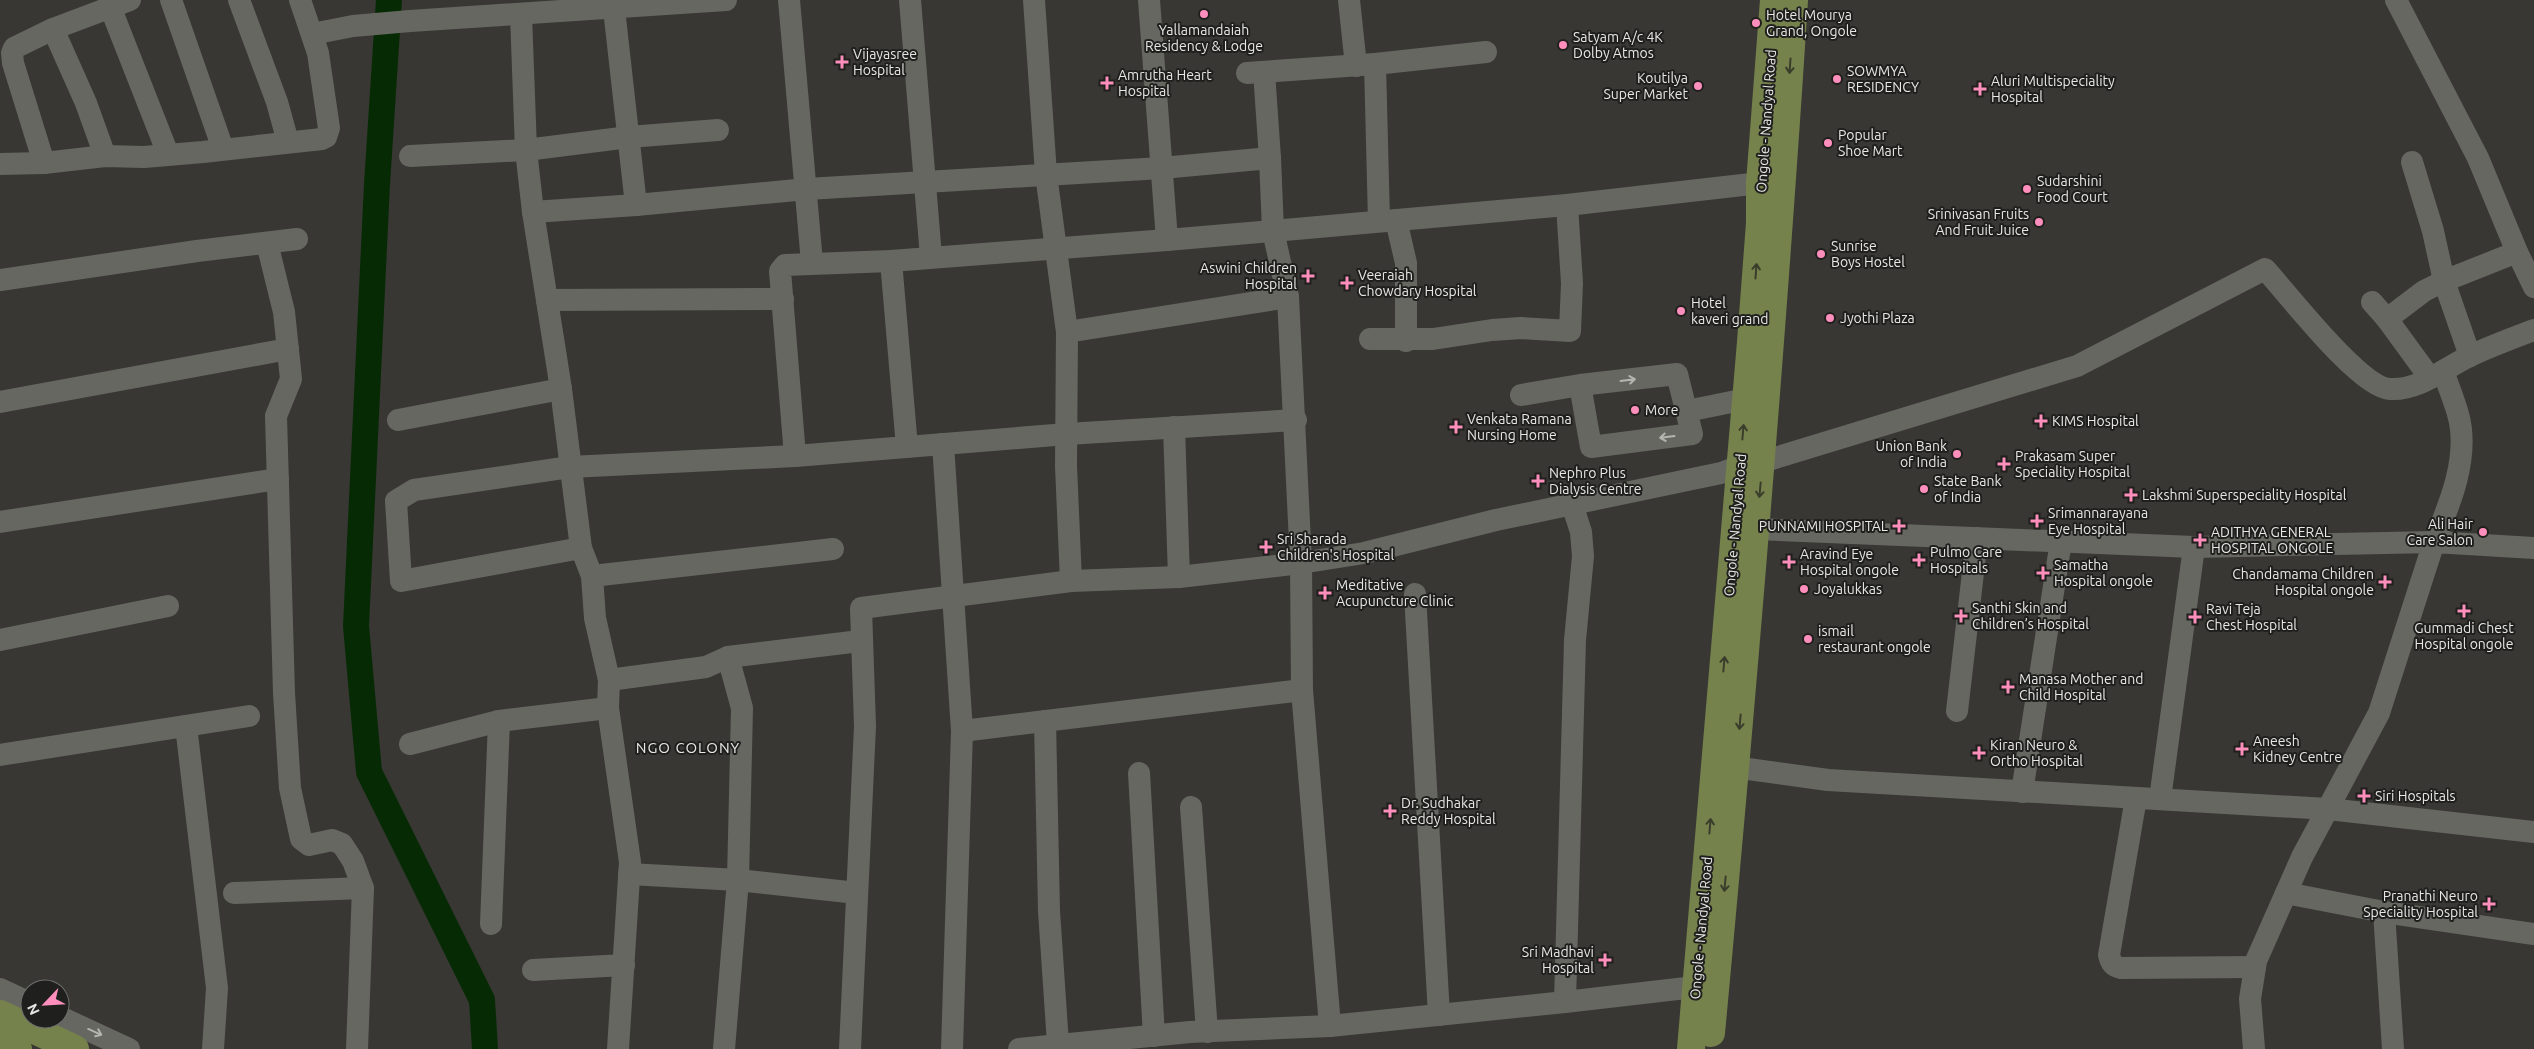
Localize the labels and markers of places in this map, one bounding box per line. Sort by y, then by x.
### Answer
place label: Hotel Mourya Grand, Ongole [1766,7,1857,39]
marker: Yallamandaiah Residency & Lodge [1198,8,1210,20]
marker: Hotel Mourya Grand, Ongole [1750,17,1762,29]
place label: Yallamandaiah Residency & Lodge [1145,22,1263,54]
place label: Satyam A/c 4K Dolby Atmos [1573,29,1663,61]
marker: Satyam A/c 4K Dolby Atmos [1557,39,1569,51]
place label: Vijayasree Hospital [853,46,917,78]
marker: Vijayasree Hospital [835,55,849,69]
place label: SOWMYA RESIDENCY [1847,63,1919,95]
place label: Amrutha Heart Hospital [1118,67,1212,99]
place label: Koutilya Super Market [1604,70,1688,102]
marker: SOWMYA RESIDENCY [1831,73,1843,85]
place label: Aluri Multispeciality Hospital [1991,73,2115,105]
marker: Amrutha Heart Hospital [1100,76,1114,90]
marker: Koutilya Super Market [1692,80,1704,92]
marker: Aluri Multispeciality Hospital [1973,82,1987,96]
place label: Popular Shoe Mart [1838,127,1903,159]
marker: Popular Shoe Mart [1822,137,1834,149]
place label: Sudarshini Food Court [2037,173,2108,205]
marker: Sudarshini Food Court [2021,183,2033,195]
place label: Srinivasan Fruits And Fruit Juice [1928,206,2029,238]
marker: Srinivasan Fruits And Fruit Juice [2033,216,2045,228]
place label: Sunrise Boys Hostel [1831,238,1905,270]
marker: Sunrise Boys Hostel [1815,248,1827,260]
place label: Aswini Children Hospital [1200,260,1297,292]
place label: Veeraiah Chowdary Hospital [1358,267,1477,299]
marker: Aswini Children Hospital [1301,269,1315,283]
marker: Veeraiah Chowdary Hospital [1340,276,1354,290]
place label: Hotel kaveri grand [1691,295,1768,327]
marker: Hotel kaveri grand [1675,305,1687,317]
place label: Jyothi Plaza [1840,310,1915,326]
marker: Jyothi Plaza [1824,312,1836,324]
place label: More [1645,402,1678,418]
marker: More [1629,404,1641,416]
place label: Venkata Ramana Nursing Home [1467,411,1572,443]
place label: KIMS Hospital [2052,413,2139,429]
marker: KIMS Hospital [2034,414,2048,428]
marker: Venkata Ramana Nursing Home [1449,420,1463,434]
place label: Union Bank of India [1876,438,1947,470]
marker: Union Bank of India [1951,448,1963,460]
place label: Prakasam Super Speciality Hospital [2015,448,2130,480]
marker: Prakasam Super Speciality Hospital [1997,457,2011,471]
place label: Nephro Plus Dialysis Centre [1549,465,1641,497]
place label: State Bank of India [1934,473,2002,505]
marker: Nephro Plus Dialysis Centre [1531,474,1545,488]
marker: State Bank of India [1918,483,1930,495]
place label: Lakshmi Superspeciality Hospital [2142,487,2347,503]
marker: Lakshmi Superspeciality Hospital [2124,488,2138,502]
place label: Srimannarayana Eye Hospital [2048,505,2148,537]
marker: Srimannarayana Eye Hospital [2030,514,2044,528]
place label: Ali Hair Care Salon [2407,516,2474,548]
place label: PUNNAMI HOSPITAL [1759,518,1888,534]
marker: PUNNAMI HOSPITAL [1892,519,1906,533]
place label: ADITHYA GENERAL HOSPITAL ONGOLE [2211,524,2333,556]
marker: Ali Hair Care Salon [2477,526,2489,538]
place label: Sri Sharada Children's Hospital [1277,531,1395,563]
marker: ADITHYA GENERAL HOSPITAL ONGOLE [2193,533,2207,547]
marker: Sri Sharada Children's Hospital [1259,540,1273,554]
place label: Pulmo Care Hospitals [1930,544,2002,576]
place label: Aravind Eye Hospital ongole [1800,546,1899,578]
marker: Pulmo Care Hospitals [1912,553,1926,567]
marker: Aravind Eye Hospital ongole [1782,555,1796,569]
place label: Samatha Hospital ongole [2054,557,2153,589]
marker: Samatha Hospital ongole [2036,566,2050,580]
place label: Chandamama Children Hospital ongole [2232,566,2374,598]
marker: Chandamama Children Hospital ongole [2378,575,2392,589]
place label: Meditative Acupuncture Clinic [1336,577,1454,609]
place label: Joyalukkas [1814,581,1882,597]
marker: Joyalukkas [1798,583,1810,595]
marker: Meditative Acupuncture Clinic [1318,586,1332,600]
place label: Santhi Skin and Children’s Hospital [1972,600,2089,632]
place label: Ravi Teja Chest Hospital [2206,601,2297,633]
marker: Gummadi Chest Hospital ongole [2457,604,2471,618]
marker: Santhi Skin and Children’s Hospital [1954,609,1968,623]
marker: Ravi Teja Chest Hospital [2188,610,2202,624]
place label: Gummadi Chest Hospital ongole [2414,620,2514,652]
place label: ismail restaurant ongole [1818,623,1931,655]
marker: ismail restaurant ongole [1802,633,1814,645]
place label: Manasa Mother and Child Hospital [2019,671,2144,703]
marker: Manasa Mother and Child Hospital [2001,680,2015,694]
place label: Aneesh Kidney Centre [2253,733,2342,765]
place label: Kiran Neuro & Ortho Hospital [1990,737,2083,769]
marker: Aneesh Kidney Centre [2235,742,2249,756]
marker: Kiran Neuro & Ortho Hospital [1972,746,1986,760]
place label: Siri Hospitals [2375,788,2456,804]
marker: Siri Hospitals [2357,789,2371,803]
place label: Dr. Sudhakar Reddy Hospital [1401,795,1496,827]
marker: Dr. Sudhakar Reddy Hospital [1383,804,1397,818]
place label: Pranathi Neuro Speciality Hospital [2363,888,2478,920]
marker: Pranathi Neuro Speciality Hospital [2482,897,2496,911]
place label: Sri Madhavi Hospital [1522,944,1594,976]
marker: Sri Madhavi Hospital [1598,953,1612,967]

